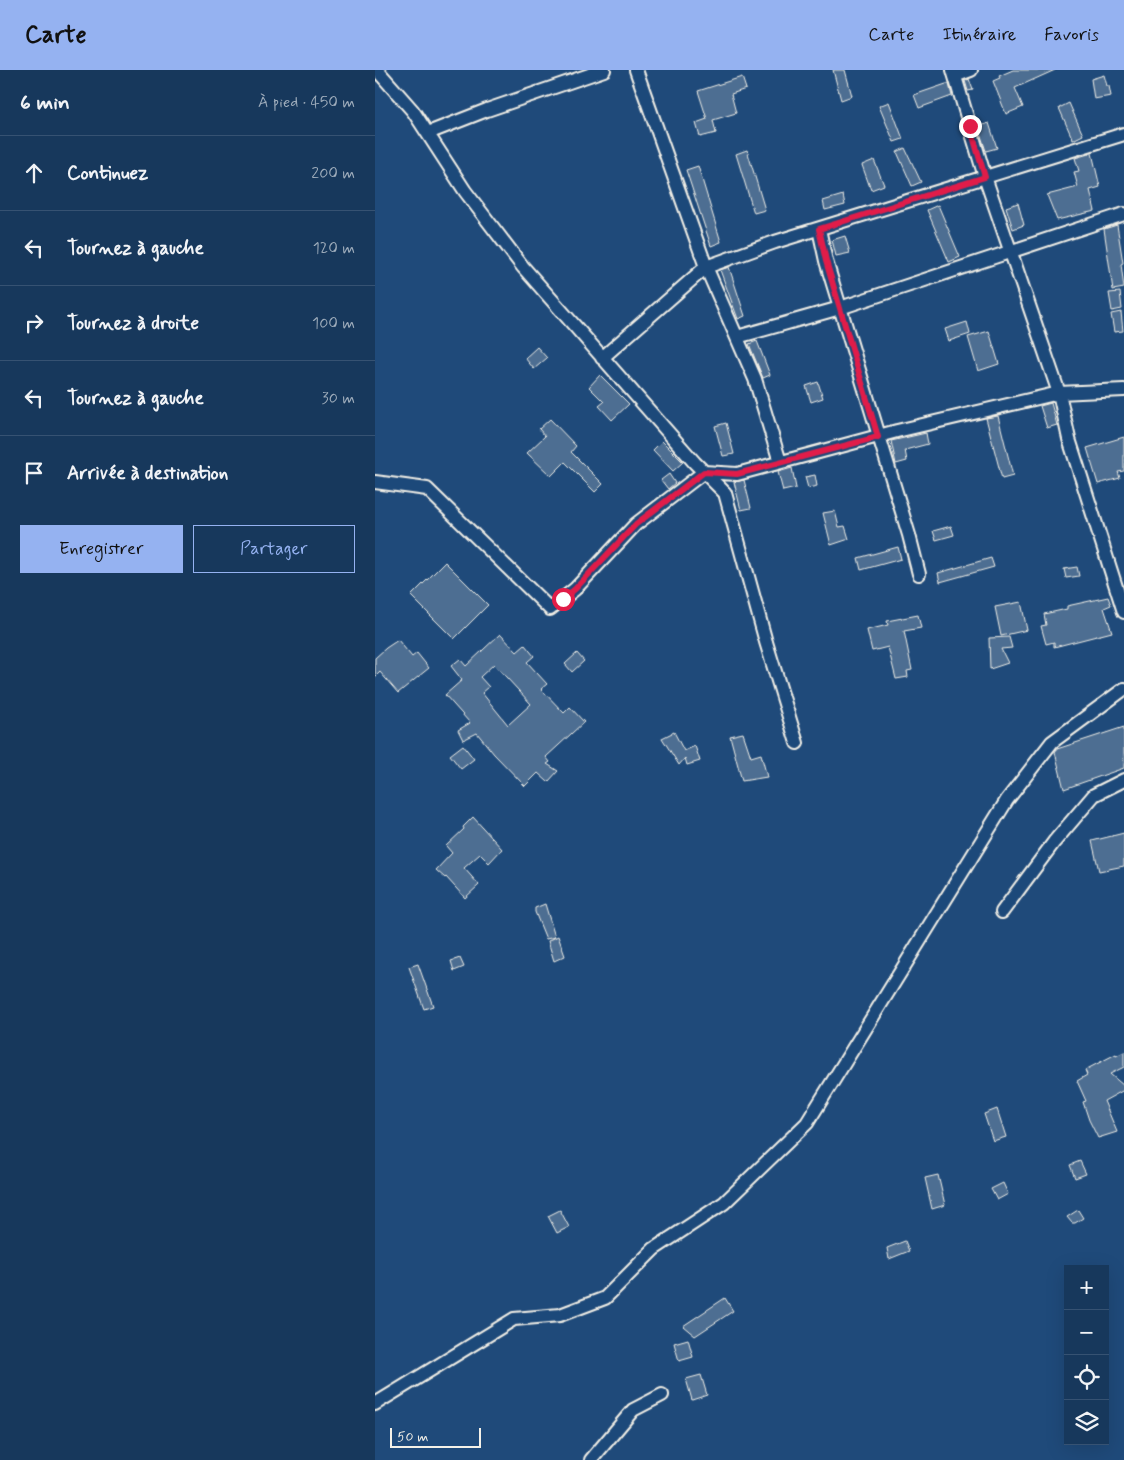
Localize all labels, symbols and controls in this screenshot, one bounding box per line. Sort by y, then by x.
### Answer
text: Carte [25,20,87,51]
text: Carte [868,23,914,47]
text: Itinéraire [942,23,1016,47]
text: Favoris [1044,23,1099,47]
text: 6 min [20,89,70,117]
text: À pied · 450 m [258,92,355,113]
route end [959,115,982,138]
icon: ahead [20,159,48,187]
text: Continuez [67,161,148,186]
text: 200 m [311,163,355,184]
icon: left [20,234,48,262]
text: Tournez à gauche [67,236,204,261]
text: 120 m [313,238,355,259]
icon: right [20,309,48,337]
text: Tournez à droite [67,311,199,336]
text: 100 m [312,313,355,334]
icon: left [20,384,48,412]
text: Tournez à gauche [67,386,204,411]
text: 30 m [322,388,355,409]
icon: arrive [20,459,48,487]
text: Arrivée à destination [67,461,228,486]
button: Enregistrer [20,525,183,573]
button: Partager [193,525,355,573]
route start [552,588,575,611]
map controls [1064,1265,1109,1445]
button: + [1064,1265,1109,1310]
button: − [1064,1310,1109,1355]
button: locate [1064,1355,1109,1400]
button: layers [1064,1400,1109,1445]
scale bar [390,1425,481,1448]
text: 50 m [397,1428,428,1446]

